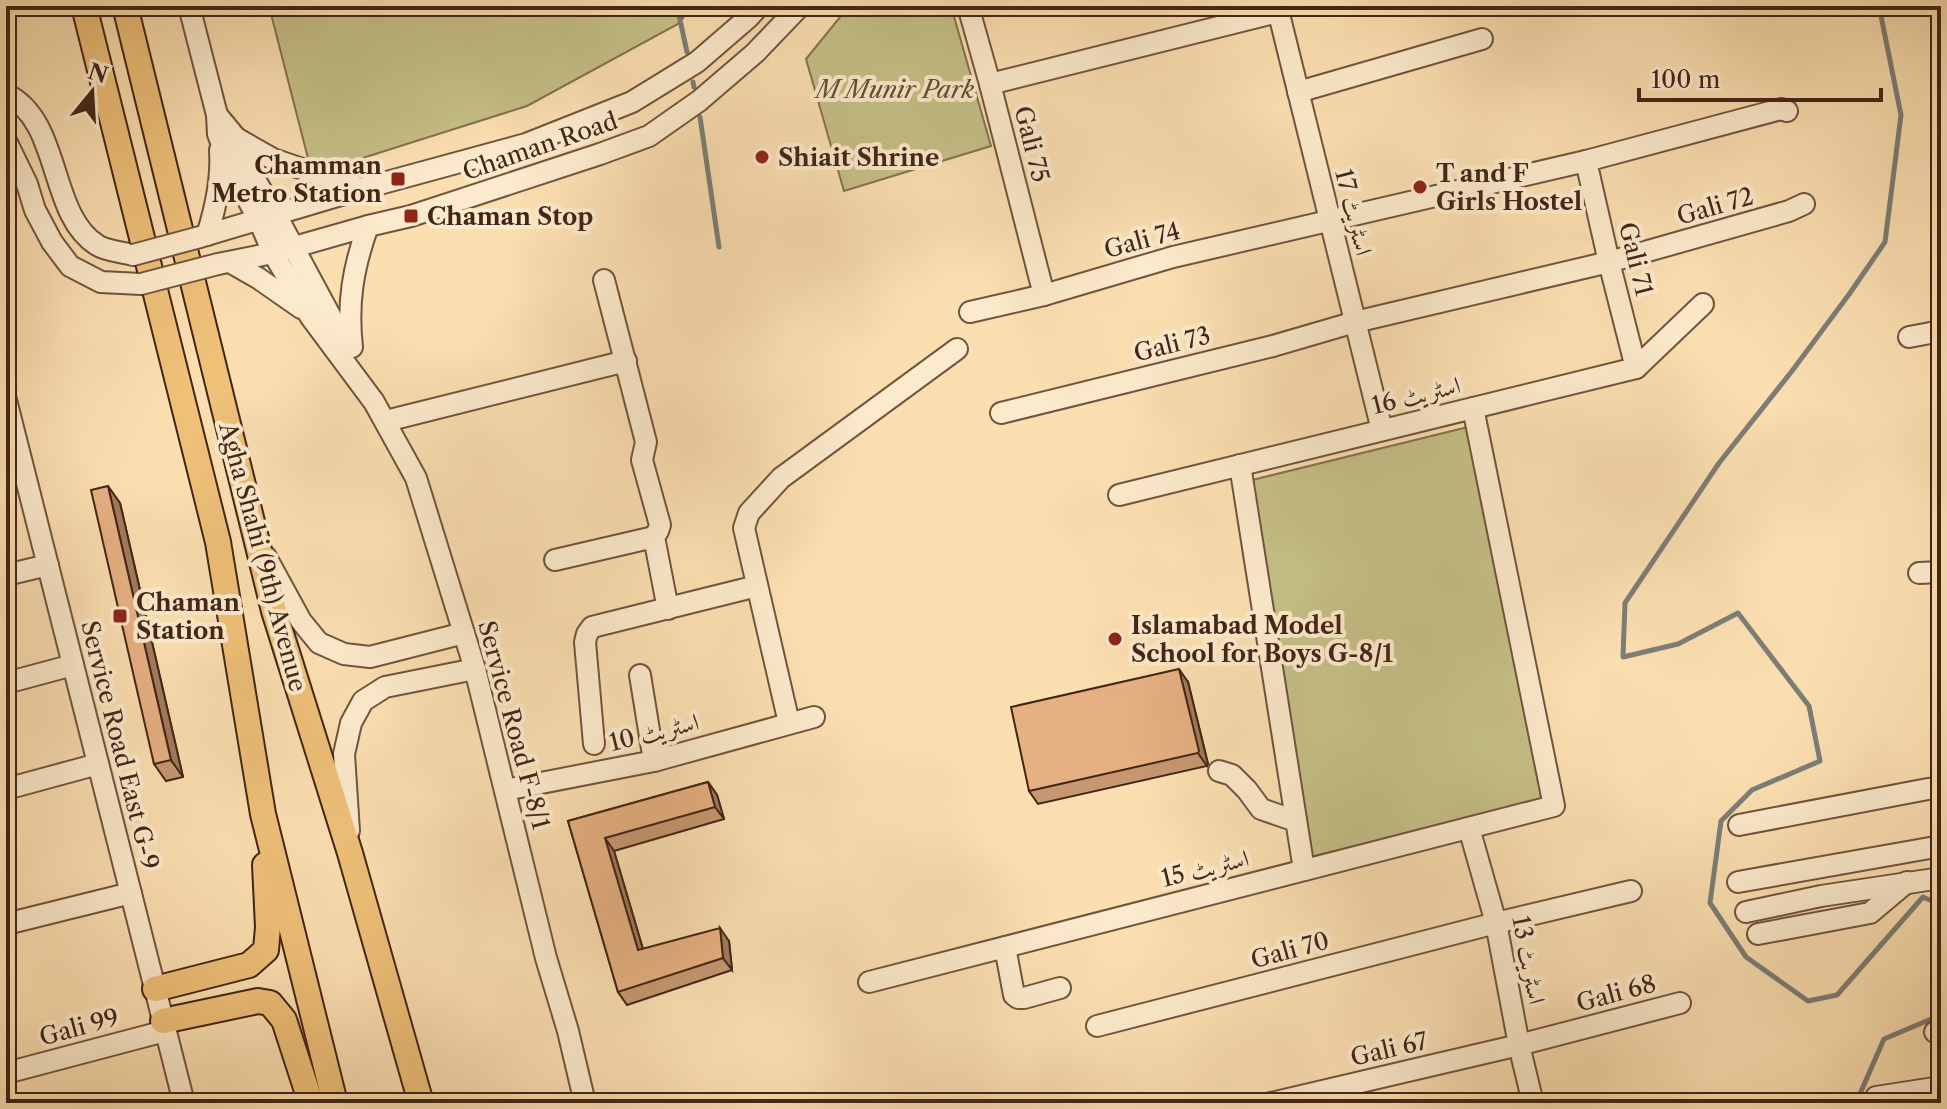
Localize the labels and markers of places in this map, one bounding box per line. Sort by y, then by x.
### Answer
place label: Shiait Shrine [778,143,939,172]
marker: Shiait Shrine [753,148,771,166]
place label: Chamman Metro Station [212,151,383,208]
place label: T and F Girls Hostel [1436,159,1582,216]
marker: Chamman Metro Station [389,170,407,188]
marker: T and F Girls Hostel [1411,178,1429,196]
place label: Chaman Stop [427,202,593,231]
marker: Chaman Stop [402,207,420,225]
place label: Chaman Station [136,588,240,645]
marker: Chaman Station [111,607,129,625]
place label: Islamabad Model School for Boys G-8/1 [1131,611,1393,668]
marker: Islamabad Model School for Boys G-8/1 [1106,630,1124,648]

